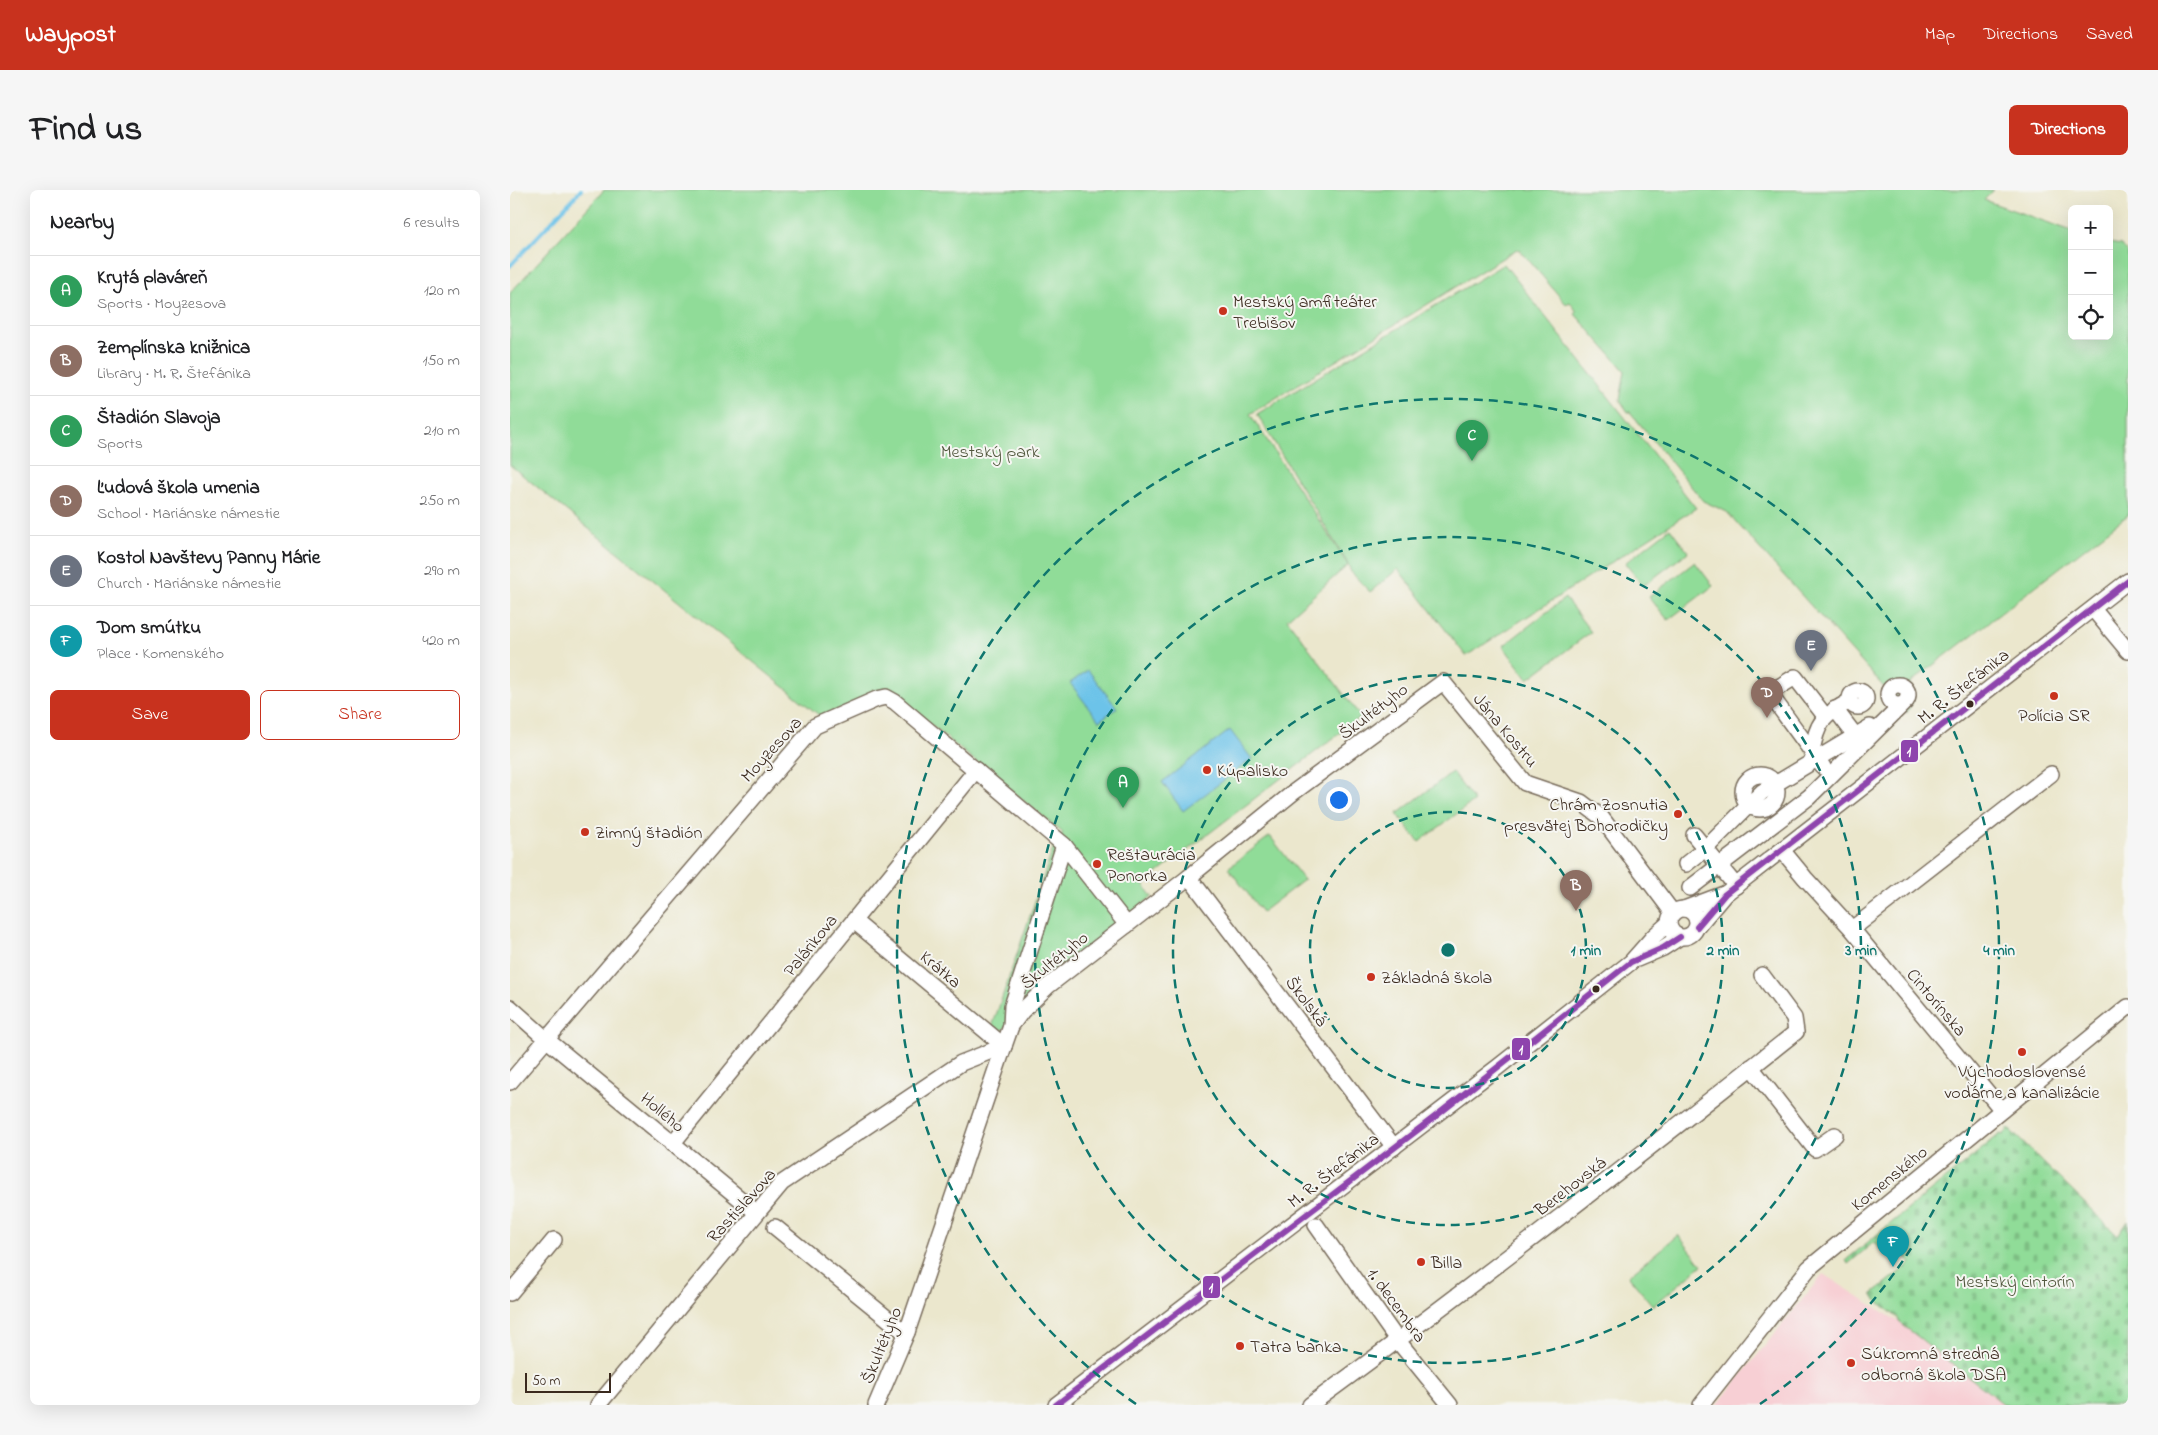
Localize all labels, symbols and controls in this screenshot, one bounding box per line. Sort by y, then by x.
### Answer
text: Waypost [25,18,116,53]
text: Map [1925,22,1955,48]
text: Directions [1983,22,2058,48]
text: Saved [2086,22,2133,48]
text: Find us [30,105,142,156]
button: Directions [2009,105,2128,155]
map controls [2068,205,2113,340]
button: + [2068,205,2113,250]
text: Nearby [50,208,114,238]
text: 6 results [403,211,460,235]
button: − [2068,250,2113,295]
text: Krytá plaváreň [97,265,207,292]
text: A [61,279,71,303]
text: 120 m [424,279,460,303]
place label: Mestský amfiteáter Trebišov [1233,290,1377,337]
text: Sports · Moyzesova [97,292,226,316]
button: locate [2068,295,2113,340]
marker: Mestský amfiteáter Trebišov [1217,305,1229,317]
text: Zemplínska knižnica [97,335,250,362]
text: B [61,349,71,373]
text: 150 m [422,349,460,373]
text: Library · M. R. Štefánika [97,362,251,386]
text: Štadión Slavoja [97,405,220,432]
text: C [62,419,70,443]
text: 210 m [424,419,460,443]
pin: C [1456,420,1488,461]
text: Sports [97,432,143,456]
park label: Mestský park [941,440,1039,466]
text: Ľudová škola umenia [97,475,260,502]
text: D [60,489,72,513]
text: 250 m [420,489,460,513]
text: School · Mariánske námestie [97,502,280,526]
text: Kostol Navštevy Panny Márie [97,545,320,572]
text: E [61,559,71,583]
text: 290 m [424,559,460,583]
text: Church · Mariánske námestie [97,572,281,596]
text: Dom smútku [97,615,201,642]
text: F [61,629,71,653]
text: 420 m [422,629,460,653]
pin: E [1795,630,1827,671]
text: Place · Komenského [97,642,224,666]
street label: M. R. Štefánika [1913,643,2016,732]
pin: D [1751,677,1783,718]
street label: Škultétyho [1334,678,1414,747]
street label: Jána Kostru [1466,688,1543,774]
button: Save [50,690,250,740]
button: Share [260,690,460,740]
marker: Polícia SR [2048,690,2060,702]
unlabelled marker [1965,699,1975,709]
place label: Polícia SR [2018,704,2090,730]
street label: Moyzesova [736,712,809,789]
line badge: 1 [1900,739,1919,763]
text: 1 [1907,742,1912,763]
place label: Kúpalisko [1217,759,1288,785]
marker: Kúpalisko [1201,764,1213,776]
pin: A [1107,767,1139,808]
your location [1326,787,1352,813]
place label: Chrám Zosnutia presvätej Bohorodičky [1504,793,1668,840]
marker: Chrám Zosnutia presvätej Bohorodičky [1672,808,1684,820]
place label: Zimný štadión [595,821,702,847]
marker: Zimný štadión [579,826,591,838]
place label: Reštaurácia Ponorka [1107,843,1196,890]
marker: Reštaurácia Ponorka [1091,858,1103,870]
pin: B [1560,870,1592,911]
street label: Palárikova [778,909,845,983]
street label: Škultétyho [1016,926,1095,997]
text: 1 min [1571,940,1602,962]
text: 2 min [1706,940,1740,962]
text: 3 min [1844,940,1877,962]
text: 4 min [1982,940,2015,962]
centre of rings [1439,941,1457,959]
street label: Krátka [913,945,966,996]
street label: Cintorínska [1899,964,1972,1043]
place label: Základná škola [1381,966,1492,992]
street label: Školská [1278,971,1333,1033]
marker: Základná škola [1365,971,1377,983]
unlabelled marker [1591,984,1601,994]
line badge: 1 [1511,1037,1531,1061]
text: 1 [1519,1040,1524,1061]
marker: Východoslovensé vodárne a kanalizácie [2016,1046,2028,1058]
place label: Východoslovensé vodárne a kanalizácie [1944,1060,2101,1107]
street label: Hollého [634,1087,690,1140]
street label: M. R. Štefánika [1283,1127,1386,1216]
street label: Komenského [1846,1140,1934,1219]
street label: Berehovská [1529,1151,1613,1225]
street label: Rastislavova [702,1163,783,1250]
pin: F [1877,1226,1909,1267]
place label: Billa [1430,1251,1462,1277]
marker: Billa [1415,1256,1427,1268]
street label: 1. decembra [1359,1263,1431,1349]
park label: Mestský cintorín [1956,1270,2075,1296]
line badge: 1 [1202,1275,1221,1299]
text: 1 [1209,1278,1214,1299]
street label: Škultétyho [856,1303,910,1388]
place label: Tatra banka [1250,1335,1342,1361]
marker: Tatra banka [1234,1340,1246,1352]
place label: Súkromná stredná odborná škola DSA [1861,1342,2006,1389]
marker: Súkromná stredná odborná škola DSA [1845,1357,1857,1369]
scale bar [525,1370,611,1393]
text: 50 m [532,1371,560,1392]

